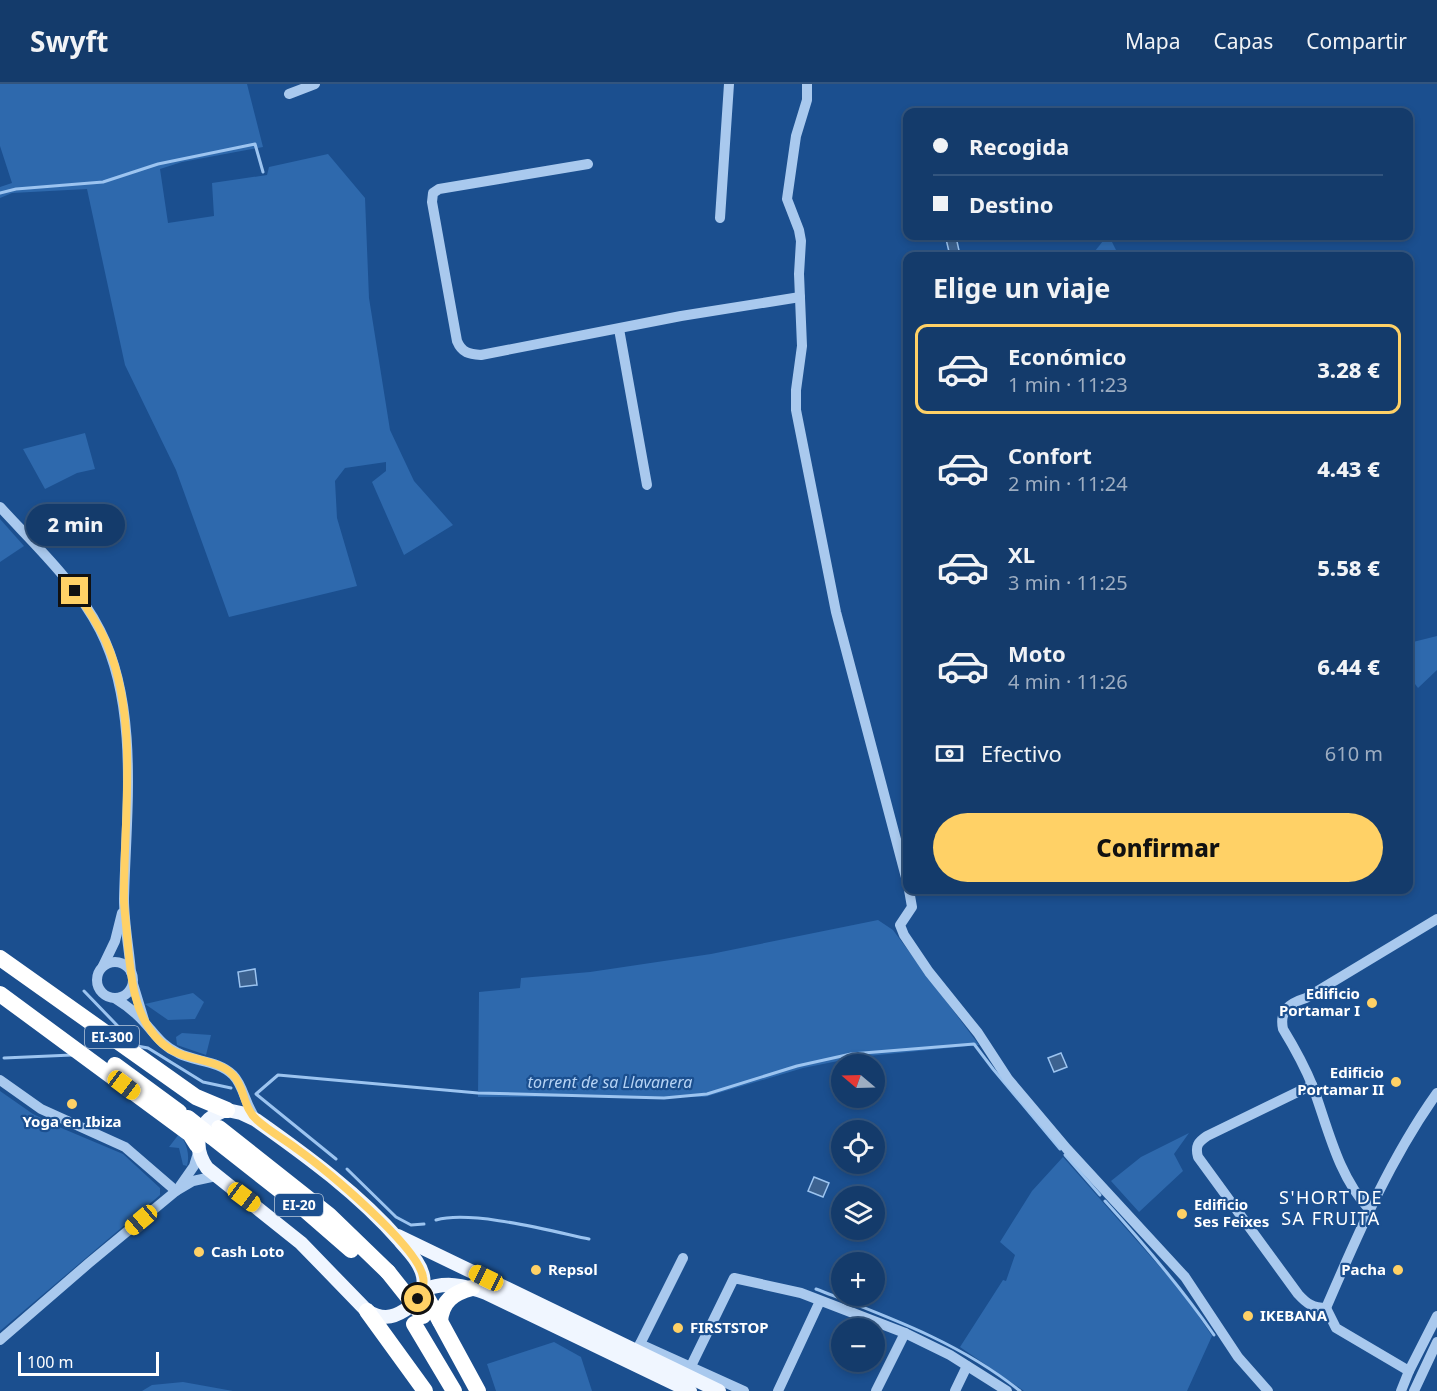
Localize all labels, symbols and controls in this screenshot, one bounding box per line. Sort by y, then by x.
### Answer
text: Swyft [30,22,108,60]
text: Mapa [1125,27,1181,55]
text: Capas [1214,27,1273,55]
text: Compartir [1306,27,1407,55]
text: Recogida [969,131,1069,161]
text: Destino [969,189,1053,219]
text: Elige un viaje [933,269,1110,306]
text: Económico [1008,341,1127,371]
icon: car [936,342,990,396]
text: 3.28 € [1317,354,1380,384]
text: 1 min · 11:23 [1008,371,1128,398]
text: Confort [1008,440,1092,470]
icon: car [936,441,990,495]
text: 4.43 € [1317,453,1380,483]
text: 2 min · 11:24 [1008,470,1128,497]
callout: 2 min [26,504,124,546]
text: 2 min [48,511,103,538]
text: XL [1008,539,1035,569]
icon: car [936,540,990,594]
text: 5.58 € [1317,552,1380,582]
text: 3 min · 11:25 [1008,569,1128,596]
route end [61,577,88,604]
text: Moto [1008,638,1066,668]
icon: car [936,639,990,693]
text: 6.44 € [1317,651,1380,681]
text: 4 min · 11:26 [1008,668,1128,695]
icon: cash [933,737,966,770]
text: Efectivo [981,738,1062,768]
text: 610 m [1325,740,1383,767]
button: Confirmar [933,813,1383,882]
place label: Edificio Portamar I [1279,983,1360,1020]
marker: Edificio Portamar I [1365,996,1379,1010]
road number: EI-300 [85,1026,139,1048]
north arrow [831,1054,885,1108]
map controls [831,1054,885,1372]
place label: Edificio Portamar II [1297,1062,1384,1099]
car [104,1067,144,1103]
water label: torrent de sa Llavanera [528,1071,692,1093]
marker: Edificio Portamar II [1389,1075,1403,1089]
marker: Yoga en Ibiza [65,1097,79,1111]
place label: Yoga en Ibiza [22,1111,122,1131]
button: locate [831,1120,885,1174]
car [224,1179,264,1215]
district label: S'HORT DE SA FRUITA [1279,1185,1383,1230]
button: layers [831,1186,885,1240]
road number: EI-20 [275,1194,323,1216]
place label: Edificio Ses Feixes [1194,1194,1269,1231]
car [121,1202,161,1238]
marker: Edificio Ses Feixes [1175,1207,1189,1221]
place label: Cash Loto [211,1241,284,1261]
marker: Cash Loto [192,1245,206,1259]
button: + [831,1252,885,1306]
place label: Repsol [548,1259,598,1279]
place label: Pacha [1341,1259,1386,1279]
car [466,1262,506,1294]
marker: Repsol [529,1263,543,1277]
marker: Pacha [1391,1263,1405,1277]
route start [404,1285,431,1312]
place label: IKEBANA [1260,1305,1328,1325]
marker: IKEBANA [1241,1309,1255,1323]
place label: FIRSTSTOP [690,1317,769,1337]
button: − [831,1318,885,1372]
marker: FIRSTSTOP [671,1321,685,1335]
scale bar [18,1349,159,1376]
text: 100 m [27,1351,74,1373]

